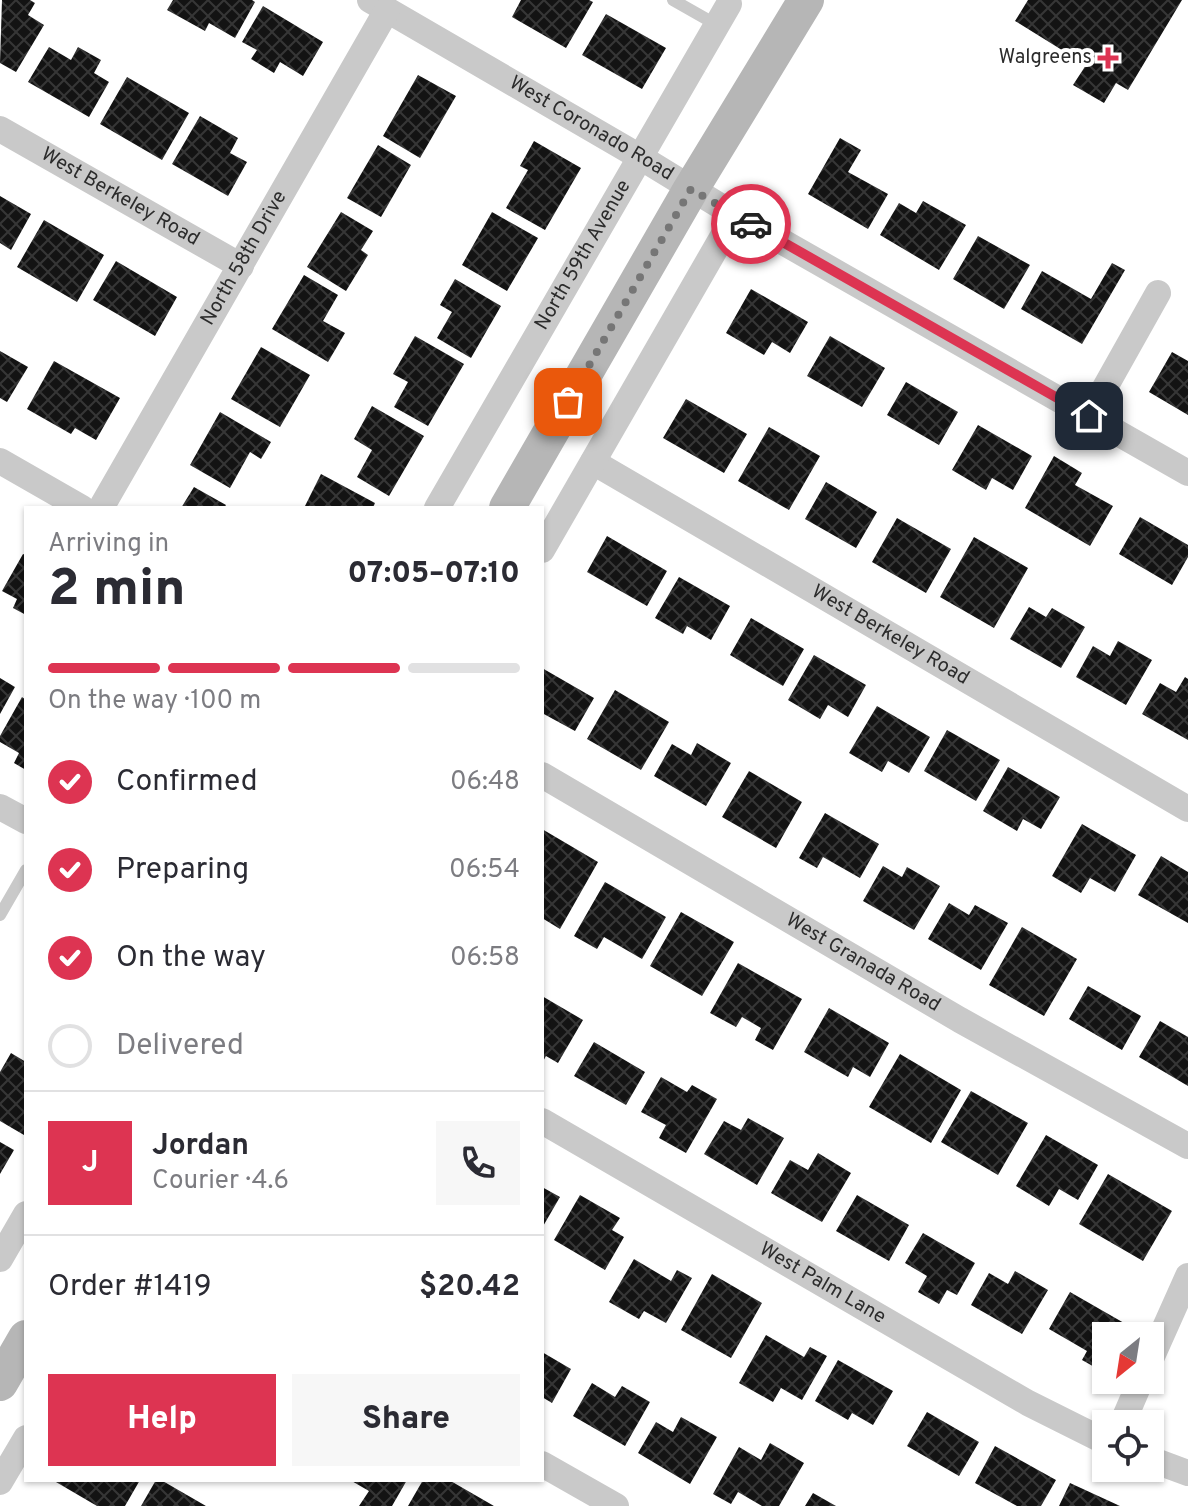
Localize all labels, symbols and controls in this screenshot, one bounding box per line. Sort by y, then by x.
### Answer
place label: Walgreens [999,45,1092,71]
marker: Walgreens [1099,49,1117,67]
street label: West Coronado Road [504,71,678,187]
street label: West Berkeley Road [36,142,204,253]
street label: North 59th Avenue [530,175,637,335]
courier [711,184,791,264]
street label: North 58th Drive [195,186,293,330]
icon: car [729,202,773,246]
pin [534,368,602,436]
icon: bag [546,380,590,424]
pin [1055,382,1123,450]
icon: home [1067,394,1111,438]
text: Arriving in [48,528,169,561]
text: 07:05–07:10 [348,556,520,593]
text: 2 min [48,558,186,624]
street label: West Berkeley Road [807,579,974,691]
text: On the way · 100 m [48,685,261,718]
icon: check [48,760,92,804]
text: Confirmed [116,764,258,801]
text: 06:48 [450,766,520,799]
icon: check [48,848,92,892]
text: Preparing [116,852,249,889]
text: 06:54 [449,854,520,887]
street label: West Granada Road [781,908,945,1019]
icon: check [48,936,92,980]
text: On the way [116,940,266,977]
text: 06:58 [450,942,520,975]
text: Delivered [116,1028,244,1065]
button: phone [436,1121,520,1205]
text: Jordan [152,1128,249,1165]
text: J [82,1145,98,1182]
text: Courier · 4.6 [152,1165,289,1198]
street label: West Palm Lane [754,1237,890,1331]
text: Order #1419 [48,1269,212,1306]
text: $20.42 [419,1269,520,1306]
north arrow [1092,1322,1164,1394]
map controls [1092,1322,1164,1482]
button: Help [48,1374,276,1466]
button: Share [292,1374,520,1466]
button: locate [1092,1410,1164,1482]

